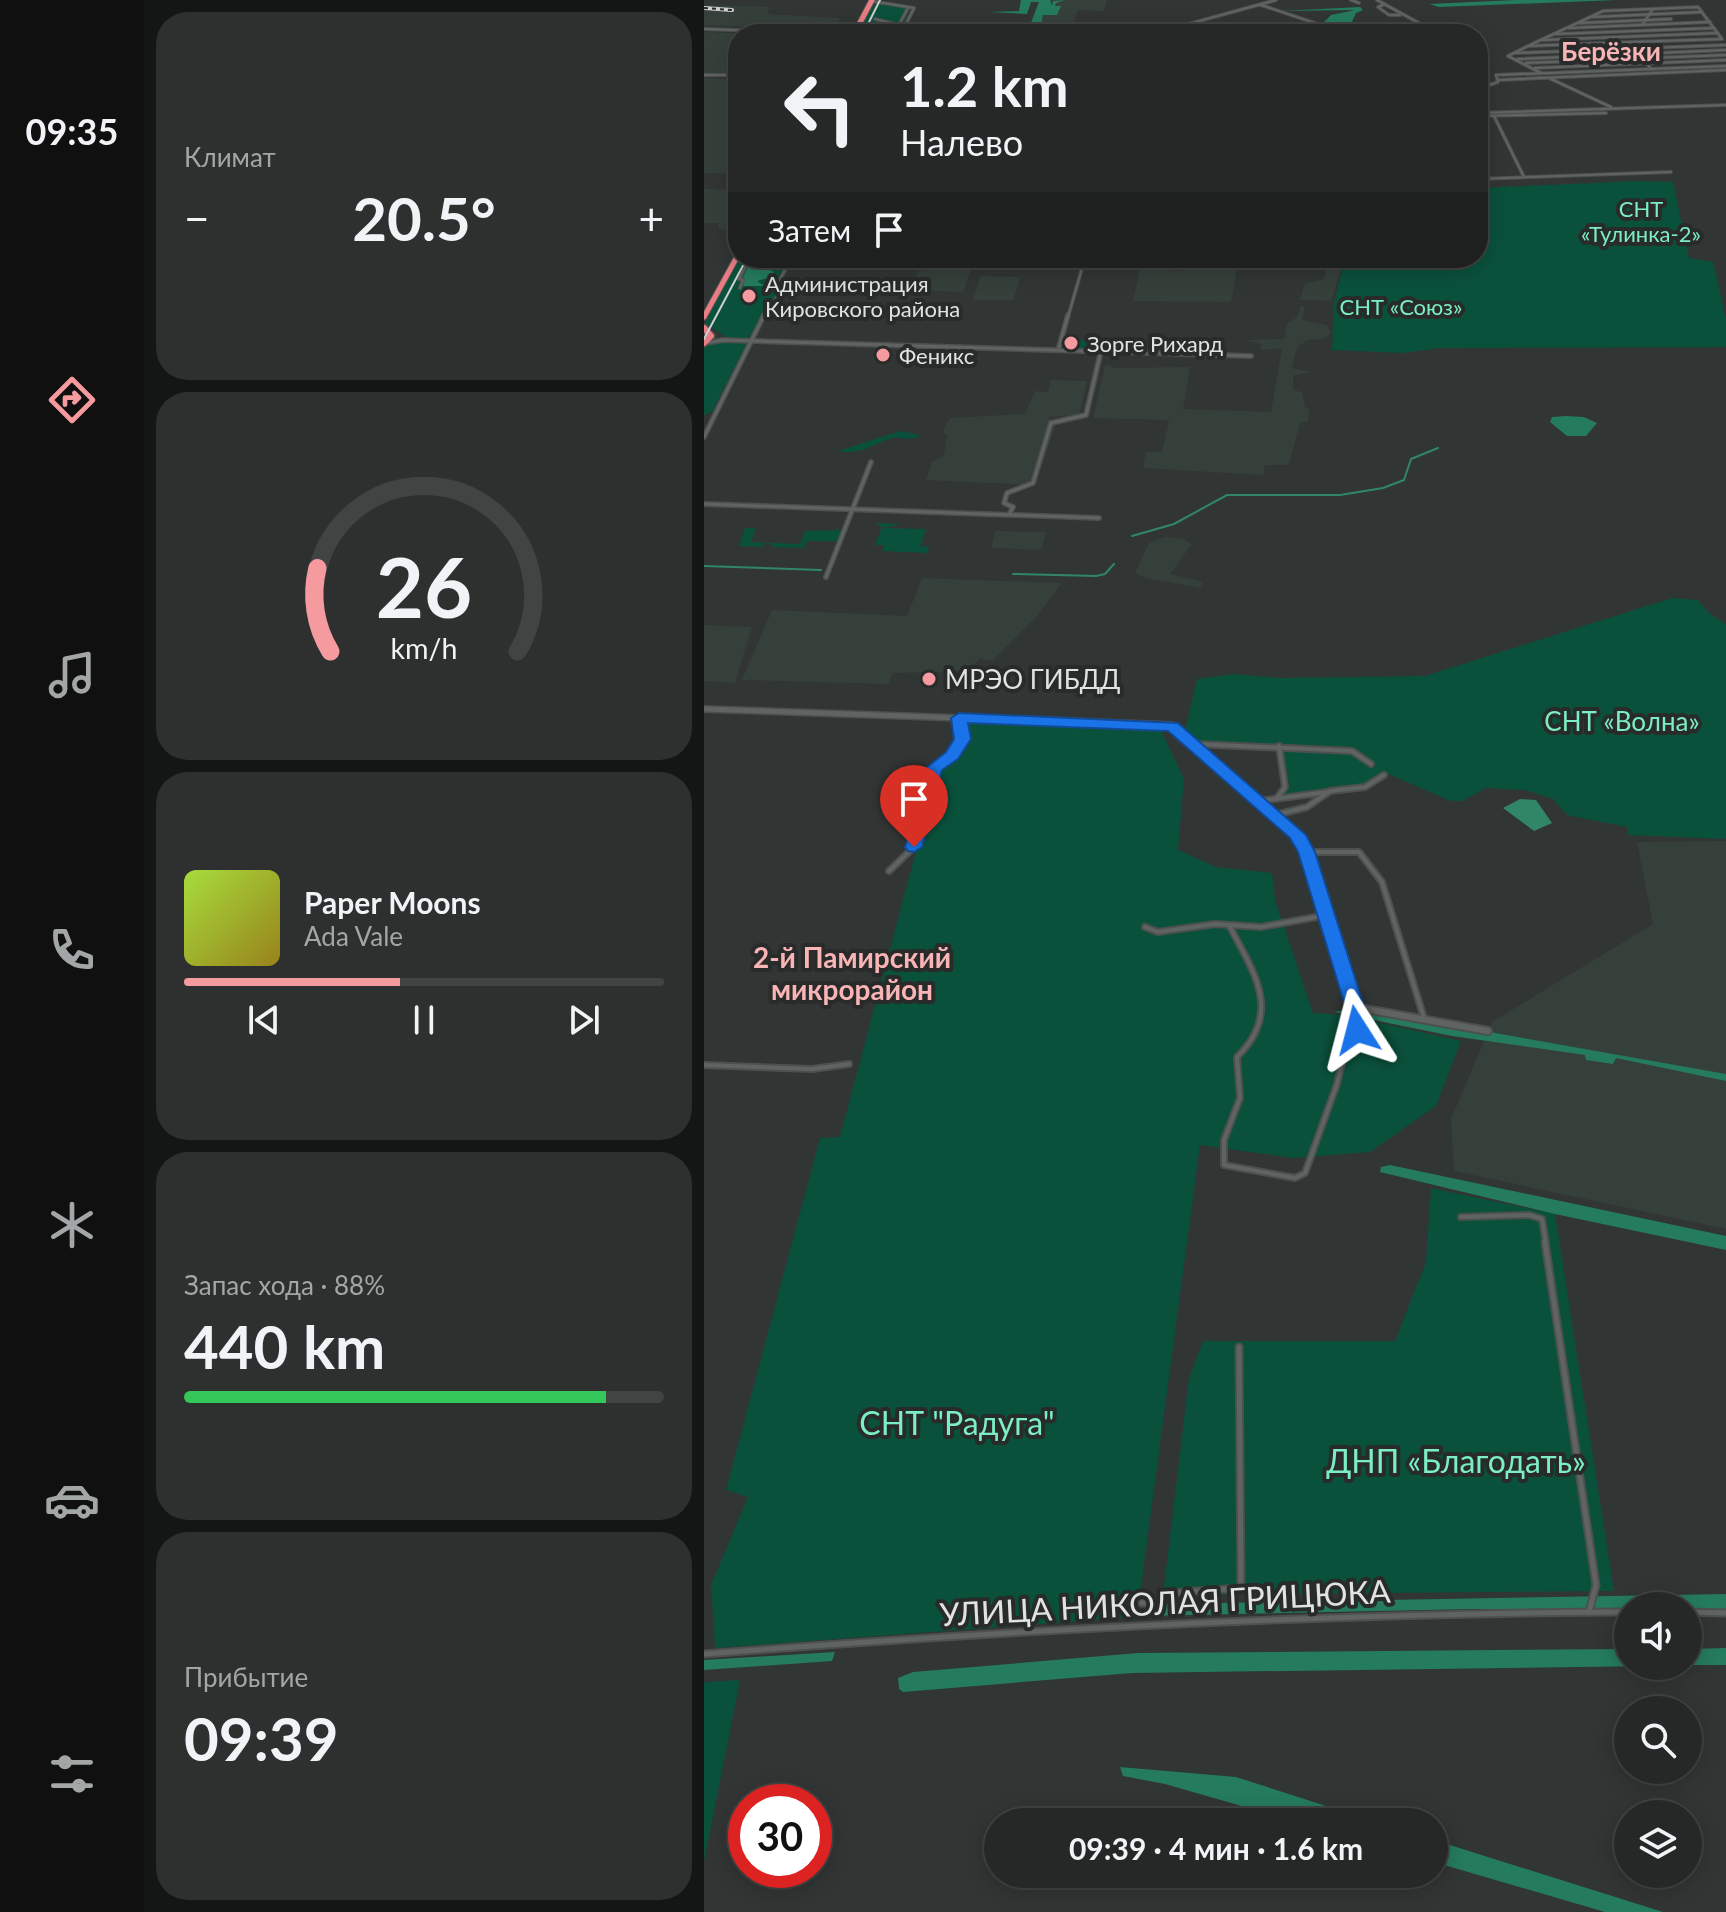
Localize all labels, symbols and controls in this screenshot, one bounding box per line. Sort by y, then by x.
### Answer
district label: Берёзки [1561,35,1661,67]
text: 1.2 km [900,52,1069,119]
icon: left [768,56,872,160]
text: 09:35 [26,109,118,153]
text: Налево [900,120,1023,164]
text: Климат [184,141,276,173]
text: 20.5° [352,182,496,254]
text: − [184,192,210,244]
text: + [638,192,664,244]
park label: СНТ «Тулинка-2» [1581,195,1701,247]
icon: arrive [867,208,911,252]
text: Затем [768,212,851,248]
place label: Администрация Кировского района [765,270,960,322]
marker: Администрация Кировского района [740,287,758,305]
park label: СНТ «Союз» [1340,293,1462,320]
place label: Зорге Рихард [1087,330,1224,357]
marker: Зорге Рихард [1062,334,1080,352]
place label: Феникс [899,342,974,369]
marker: Феникс [874,346,892,364]
icon: directions [44,372,100,428]
text: 26 [376,536,472,636]
text: km/h [391,631,457,665]
icon: music [44,647,100,703]
place label: МРЭО ГИБДД [945,663,1121,695]
marker: МРЭО ГИБДД [920,670,938,688]
park label: СНТ «Волна» [1544,705,1700,737]
pin [880,765,948,847]
icon: arrive [892,777,936,821]
text: Paper Moons [304,884,481,920]
text: Ada Vale [304,920,403,952]
icon: phone [44,922,100,978]
district label: 2-й Памирский микрорайон [753,940,951,1006]
position arrow [1315,988,1399,1072]
icon: previous [242,998,286,1042]
icon: pause [402,998,446,1042]
icon: next [562,998,606,1042]
icon: climate [44,1197,100,1253]
text: Запас хода · 88% [184,1269,385,1301]
text: 440 km [184,1310,385,1382]
park label: СНТ "Радуга" [859,1403,1055,1442]
park label: ДНП «Благодать» [1326,1441,1586,1480]
icon: car [44,1472,100,1528]
street label: УЛИЦА НИКОЛАЯ ГРИЦЮКА [939,1571,1392,1633]
map controls [1614,1592,1702,1888]
button: sound [1614,1592,1702,1680]
text: Прибытие [184,1661,308,1693]
button: search [1614,1696,1702,1784]
text: 09:39 [184,1702,339,1774]
icon: filters [44,1746,100,1802]
speed limit sign: 30 [728,1784,832,1888]
button: layers [1614,1800,1702,1888]
text: 09:39 · 4 мин · 1.6 km [1069,1830,1363,1866]

